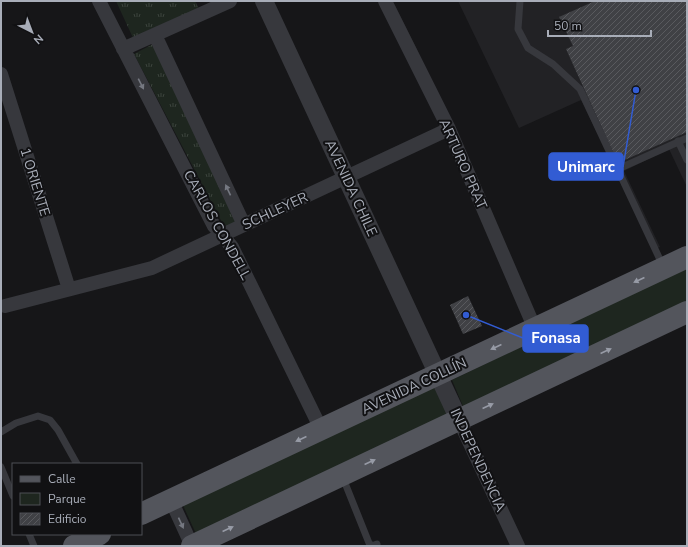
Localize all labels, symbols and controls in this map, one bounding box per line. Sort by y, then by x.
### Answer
north arrow [12,12,52,52]
scale bar [548,12,651,38]
text: 50 m [554,18,582,34]
text: N [30,31,46,47]
one-way arrow [138,78,144,90]
street label: ARTURO PRAT [435,116,492,213]
street label: AVENIDA CHILE [320,137,382,239]
street label: 1 ORIENTE [16,145,54,219]
callout: Unimarc [549,153,623,180]
text: Unimarc [557,157,615,177]
street label: CARLOS CONDELL [179,167,255,284]
one-way arrow [225,184,231,196]
street label: SCHLEYER [239,187,311,235]
one-way arrow [633,277,645,283]
callout: Fonasa [523,325,588,352]
text: Fonasa [531,328,581,348]
one-way arrow [491,344,502,350]
one-way arrow [600,348,611,354]
street label: AVENIDA COLLÍN [358,353,470,419]
one-way arrow [482,403,494,409]
street label: INDEPENDENCIA [446,405,510,515]
one-way arrow [296,436,307,442]
one-way arrow [365,459,376,465]
legend [12,463,142,535]
text: Calle [48,471,76,487]
text: Parque [48,491,86,507]
text: Edificio [48,511,87,527]
one-way arrow [178,518,184,529]
one-way arrow [222,526,233,532]

